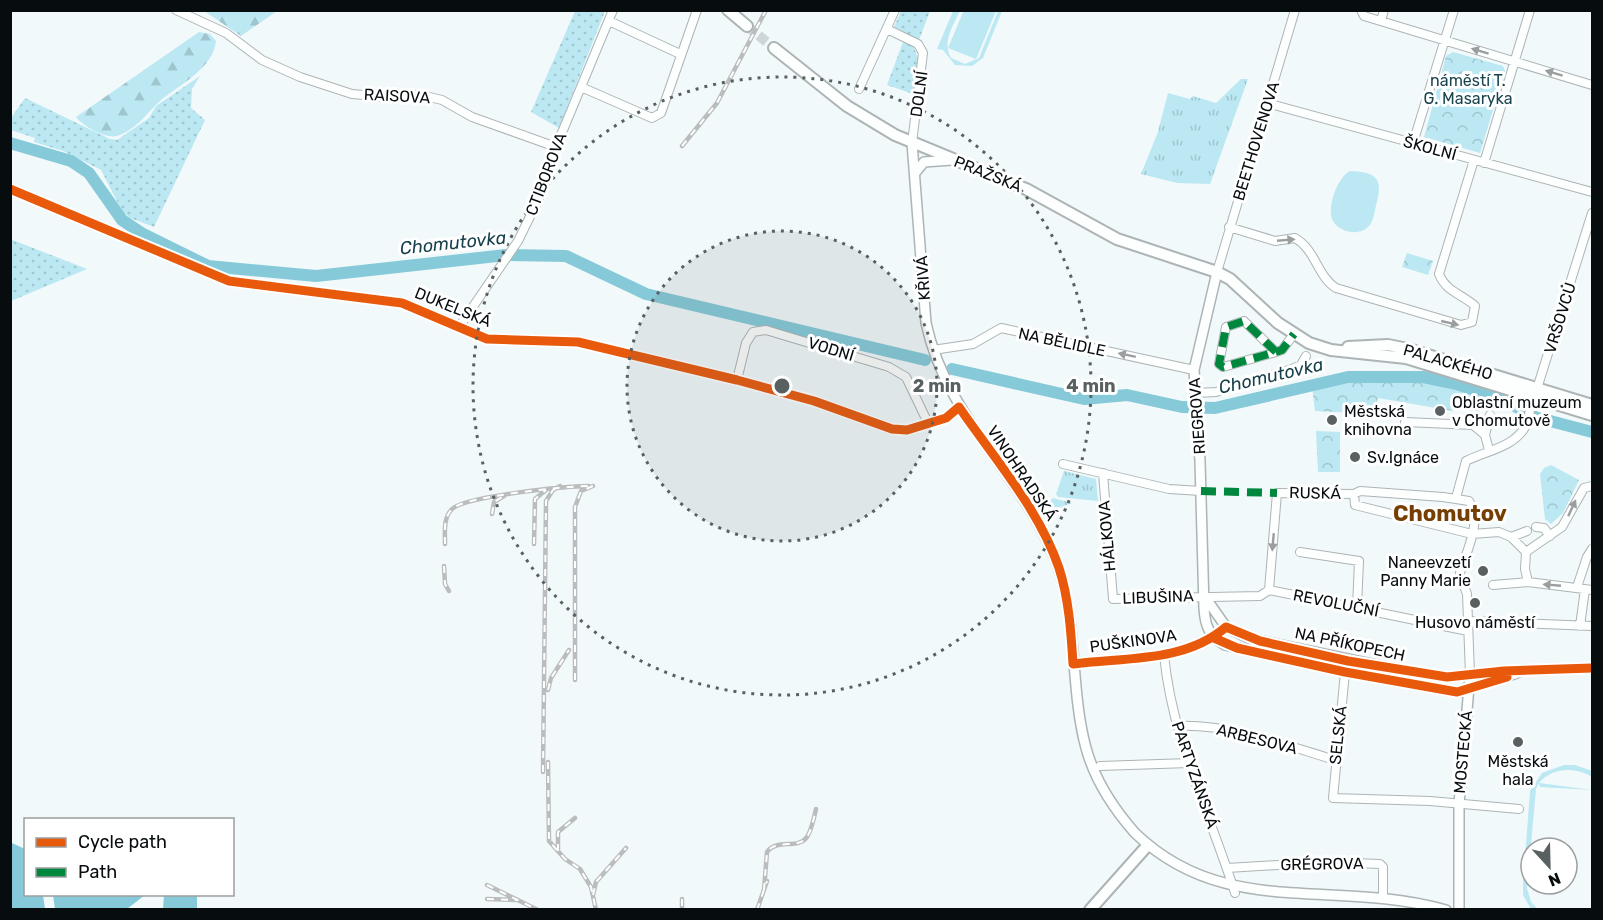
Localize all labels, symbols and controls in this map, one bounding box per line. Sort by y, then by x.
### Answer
one-way arrow [1471,46,1489,55]
one-way arrow [1545,68,1563,77]
street label: DOLNÍ [906,69,932,118]
park label: náměstí T. G. Masaryka [1424,71,1512,108]
street label: BEETHOVENOVA [1229,79,1283,203]
street label: RAISOVA [363,85,431,107]
street label: CTIBOROVA [522,130,571,218]
street label: ŠKOLNÍ [1401,131,1460,164]
street label: PRAŽSKÁ [951,152,1025,196]
water label: Chomutovka [399,226,508,260]
one-way arrow [1276,235,1295,244]
street label: KŘIVÁ [912,255,934,301]
street label: VRŠOVCŮ [1539,280,1580,356]
street label: DUKELSKÁ [412,283,494,331]
one-way arrow [1441,318,1459,328]
street label: NA BĚLIDLE [1017,323,1107,361]
street label: VODNÍ [806,333,857,365]
street label: PALACKÉHO [1401,340,1495,384]
one-way arrow [1118,350,1136,360]
water label: Chomutovka [1217,353,1326,399]
text: 2 min [913,375,961,397]
text: 4 min [1066,375,1116,397]
centre of rings [772,376,792,396]
street label: RIEGROVA [1185,377,1209,455]
place label: Oblastní muzeum v Chomutově [1452,393,1582,430]
place label: Městská knihovna [1344,402,1412,439]
marker: Oblastní muzeum v Chomutově [1433,404,1447,418]
marker: Městská knihovna [1325,413,1339,427]
street label: VINOHRADSKÁ [983,422,1061,524]
place label: Sv.Ignáce [1367,448,1439,467]
marker: Sv.Ignáce [1348,450,1362,464]
street label: RUSKÁ [1289,483,1341,503]
street label: HÁLKOVA [1094,499,1120,572]
one-way arrow [1568,499,1577,516]
district label: Chomutov [1393,500,1507,527]
one-way arrow [1268,532,1278,551]
place label: Naneevzetí Panny Marie [1380,553,1472,590]
marker: Naneevzetí Panny Marie [1476,564,1490,578]
one-way arrow [1543,580,1562,590]
street label: REVOLUČNÍ [1291,584,1381,621]
street label: LIBUŠINA [1122,585,1194,608]
marker: Husovo náměstí [1468,596,1482,610]
place label: Husovo náměstí [1415,613,1536,632]
street label: NA PŘÍKOPECH [1293,623,1407,665]
street label: PUŠKINOVA [1088,624,1178,656]
street label: SELSKÁ [1325,704,1351,765]
street label: MOSTECKÁ [1450,709,1476,794]
street label: PARTYZÁNSKÁ [1168,719,1222,831]
street label: ARBESOVA [1215,720,1300,758]
marker: Městská hala [1511,735,1525,749]
place label: Městská hala [1487,752,1549,789]
legend [24,818,234,896]
text: Cycle path [78,831,167,853]
north arrow [1519,836,1579,896]
street label: GRÉGROVA [1280,854,1364,874]
text: Path [78,861,117,883]
text: N [1546,868,1563,890]

